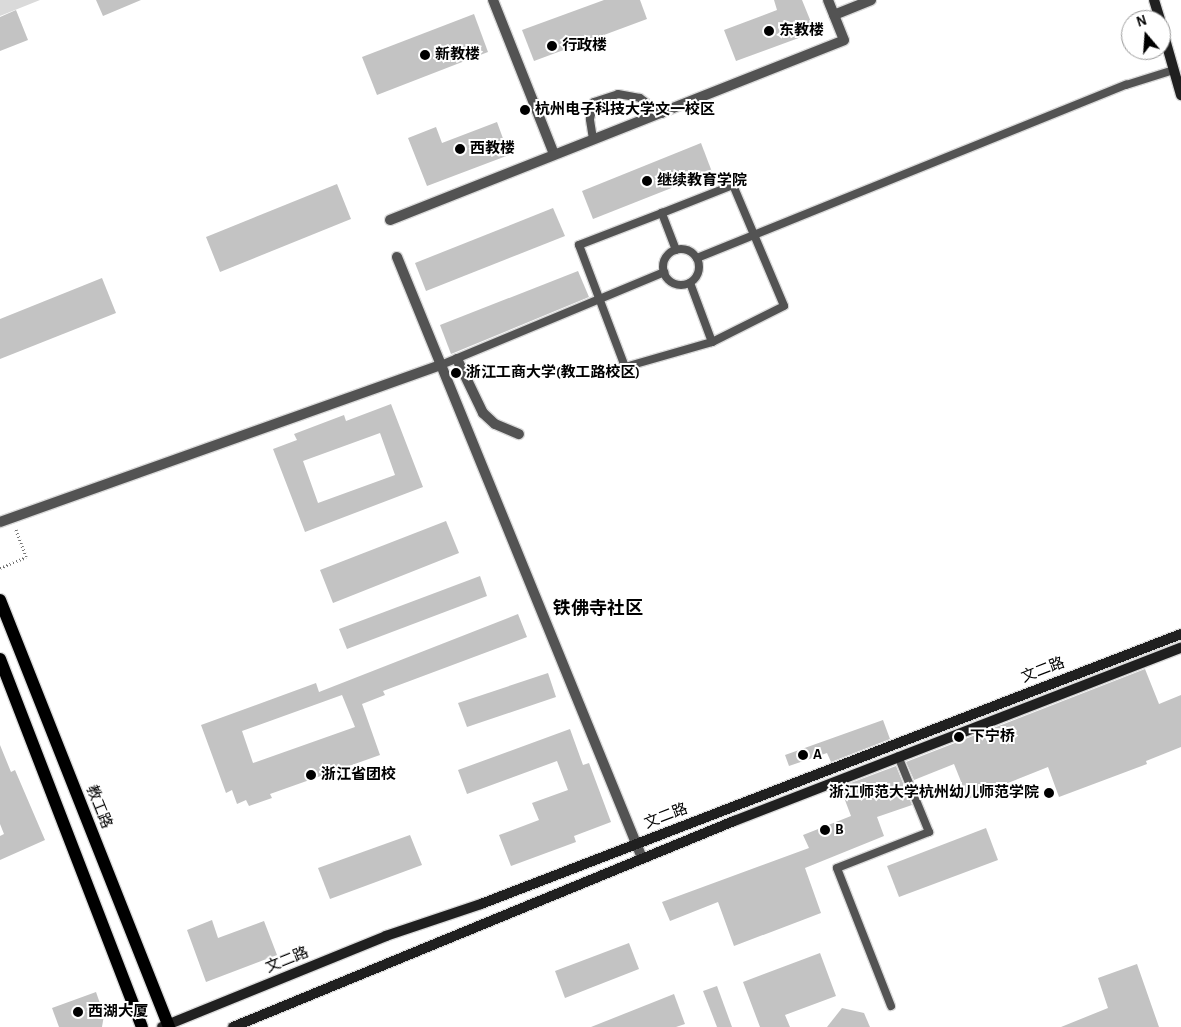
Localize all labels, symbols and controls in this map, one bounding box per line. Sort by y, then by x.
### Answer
north arrow [1121,10,1171,60]
text: N [1135,14,1148,30]
place label: 东教楼 [779,22,824,40]
marker: 东教楼 [763,25,775,37]
place label: 行政楼 [562,37,607,55]
marker: 行政楼 [546,40,558,52]
place label: 新教楼 [435,46,480,64]
marker: 新教楼 [419,49,431,61]
place label: 杭州电子科技大学文一校区 [535,101,715,119]
marker: 杭州电子科技大学文一校区 [519,104,531,116]
place label: 西教楼 [470,140,515,158]
marker: 西教楼 [454,143,466,155]
place label: 继续教育学院 [657,172,747,190]
marker: 继续教育学院 [641,175,653,187]
place label: 浙江工商大学(教工路校区) [466,364,640,382]
marker: 浙江工商大学(教工路校区) [450,367,462,379]
district label: 铁佛寺社区 [553,598,643,620]
street label: 文二路 [1019,654,1067,686]
place label: 下宁桥 [970,728,1015,746]
marker: 下宁桥 [952,730,966,744]
place label: A [813,746,822,764]
marker: A [797,749,809,761]
place label: 浙江省团校 [321,766,396,784]
marker: 浙江省团校 [305,769,317,781]
street label: 教工路 [82,783,116,831]
place label: 浙江师范大学杭州幼儿师范学院 [829,784,1039,802]
marker: 浙江师范大学杭州幼儿师范学院 [1043,787,1055,799]
street label: 文二路 [642,800,690,832]
place label: B [835,821,844,839]
marker: B [819,824,831,836]
street label: 文二路 [263,943,311,977]
place label: 西湖大厦 [88,1003,148,1021]
marker: 西湖大厦 [72,1006,84,1018]

